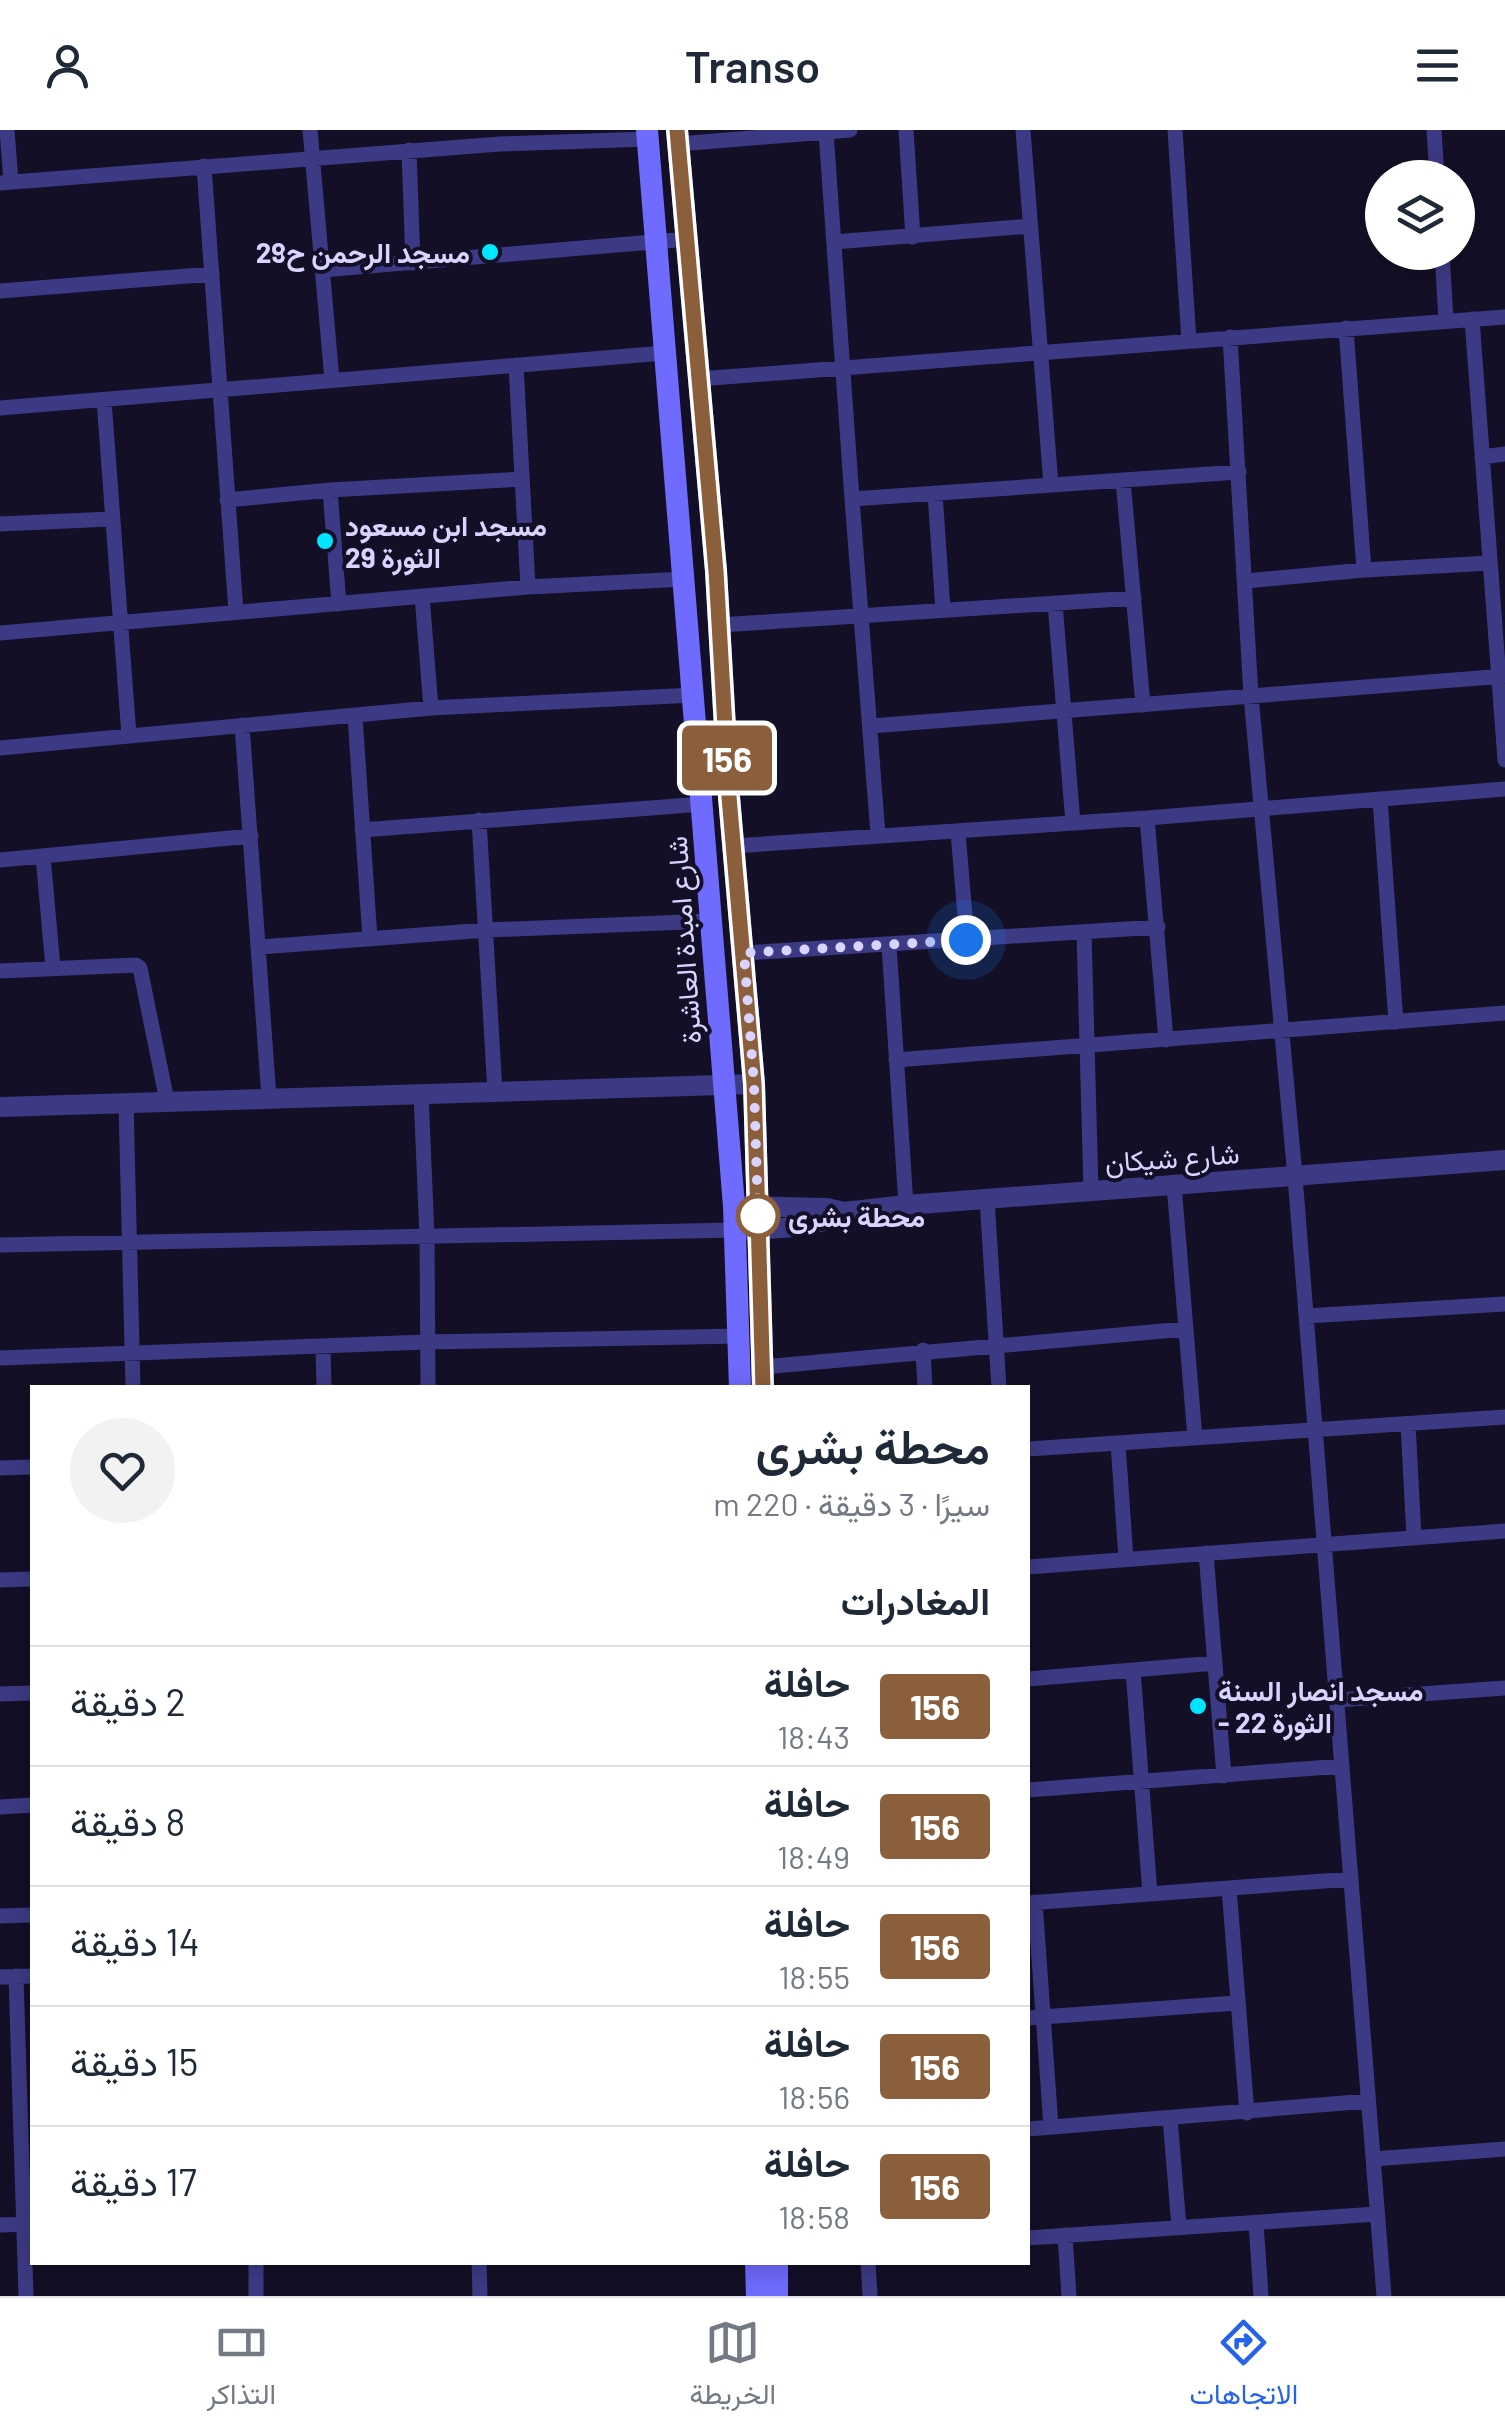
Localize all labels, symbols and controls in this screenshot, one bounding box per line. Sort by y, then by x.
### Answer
icon: person [40,38,95,93]
text: Transo [685,38,820,92]
icon: menu [1410,38,1465,93]
map controls [1365,160,1475,270]
button: layers [1365,160,1475,270]
place label: مسجد الرحمن ح29 [256,235,470,272]
marker: مسجد الرحمن ح29 [479,241,501,263]
place label: مسجد ابن مسعود الثورة 29 [345,508,547,576]
marker: مسجد ابن مسعود الثورة 29 [314,530,336,552]
line badge: 156 [670,726,784,790]
text: 156 [702,737,752,779]
street label: شارع امبدة العاشرة [659,835,710,1045]
your location [941,915,991,965]
street label: شارع شيكان [1104,1135,1241,1182]
marker: محطة بشرى [737,1195,779,1237]
place label: محطة بشرى [788,1199,925,1235]
text: محطة بشرى [755,1416,990,1474]
button: heart [70,1418,175,1523]
text: سيرًا · 3 دقيقة · 220 m [713,1484,990,1522]
text: المغادرات [841,1577,990,1623]
text: حافلة [764,1659,850,1705]
place label: مسجد انصار السنة - الثورة 22 [1218,1673,1423,1741]
text: 2 دقيقة [70,1678,186,1724]
text: 156 [910,1685,960,1727]
marker: مسجد انصار السنة - الثورة 22 [1187,1695,1209,1717]
text: 18:43 [777,1717,850,1755]
text: حافلة [764,1779,850,1825]
text: 8 دقيقة [70,1798,185,1844]
text: 156 [910,1805,960,1847]
text: 18:49 [777,1837,850,1875]
text: حافلة [764,1899,850,1945]
text: 14 دقيقة [70,1918,200,1964]
text: 156 [910,1925,960,1967]
text: 18:55 [778,1957,850,1995]
text: حافلة [764,2019,850,2065]
text: 15 دقيقة [70,2038,198,2084]
text: 156 [910,2045,960,2087]
text: 18:56 [778,2077,850,2115]
text: حافلة [764,2139,850,2185]
text: 17 دقيقة [70,2158,197,2204]
text: 156 [910,2165,960,2207]
text: 18:58 [778,2197,850,2235]
tab: التذاكر [207,2315,276,2419]
tab: الخريطة [689,2315,776,2419]
tab: الاتجاهات [1190,2315,1298,2419]

